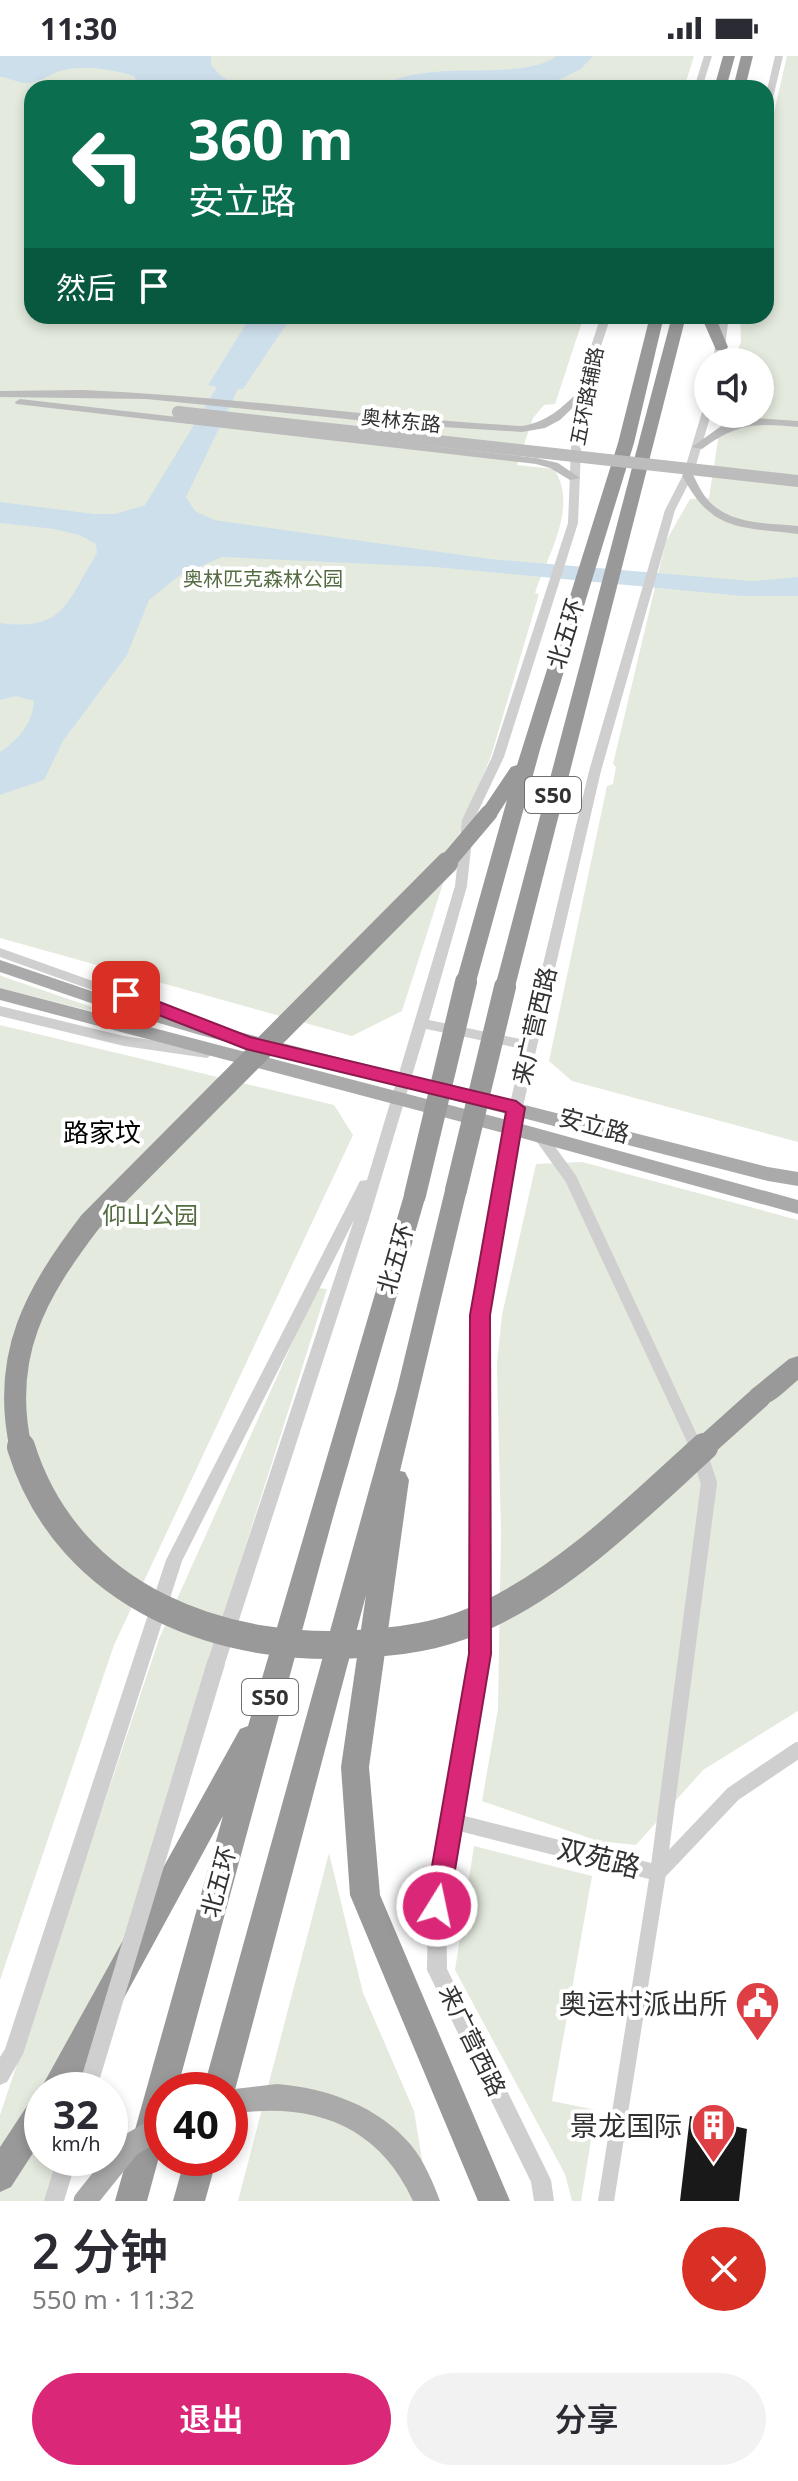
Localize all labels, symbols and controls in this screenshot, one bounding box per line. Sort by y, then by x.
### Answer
text: 11:30 [40,8,117,49]
text: 360 m [188,100,353,176]
icon: left [56,112,160,216]
text: 安立路 [188,176,296,225]
icon: arrive [132,264,176,308]
text: 然后 [56,267,116,308]
street label: 五环路辅路 [564,344,609,448]
map controls [694,348,774,428]
button: sound [694,348,774,428]
street label: 奥林东路 [360,403,442,438]
park label: 奥林匹克森林公园 [183,565,343,592]
street label: 北五环 [538,594,591,673]
road number: S50 [525,777,581,813]
pin [92,961,160,1029]
street label: 来广营西路 [504,963,563,1088]
icon: arrive [104,973,148,1017]
street label: 安立路 [555,1099,633,1150]
district label: 路家坟 [63,1114,141,1150]
park label: 仰山公园 [102,1198,198,1231]
street label: 北五环 [369,1219,420,1298]
road number: S50 [242,1679,298,1715]
street label: 双苑路 [554,1828,645,1886]
street label: 北五环 [192,1843,243,1921]
position arrow [395,1864,479,1948]
street label: 来广营西路 [432,1979,514,2102]
public building icon: 奥运村派出所 [734,1980,782,2043]
place label: 奥运村派出所 [559,1984,727,2022]
speed limit sign: 40 [144,2072,248,2176]
text: 32 [53,2086,99,2141]
building icon: 景龙国际 [689,2102,737,2165]
place label: 景龙国际 [570,2106,682,2144]
text: km/h [51,2130,101,2157]
text: 2 分钟 [32,2218,168,2283]
button: close [682,2227,766,2311]
text: 550 m · 11:32 [32,2281,195,2317]
button: 退出 [32,2373,391,2465]
button: 分享 [407,2373,766,2465]

